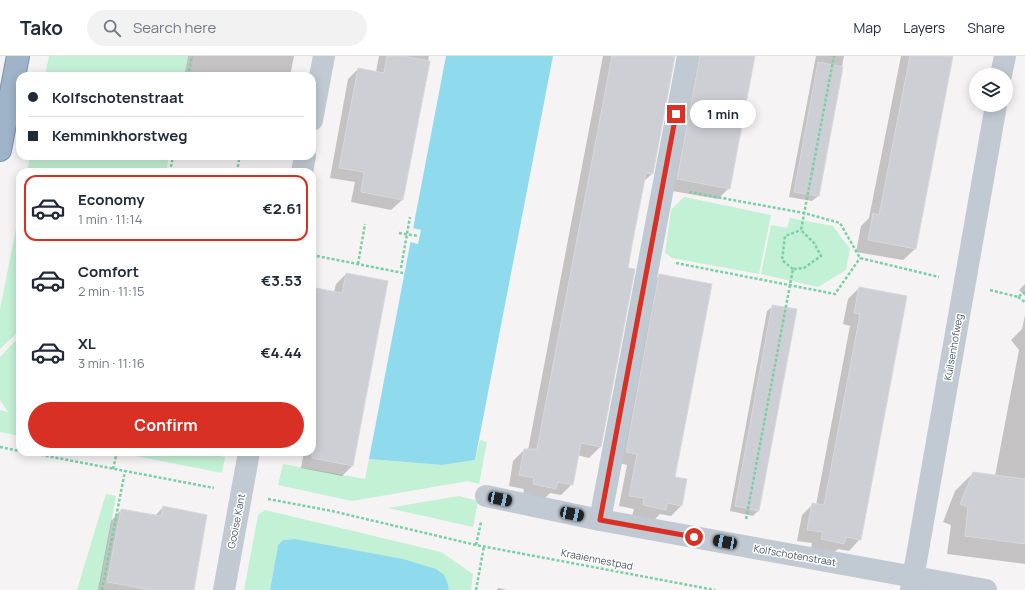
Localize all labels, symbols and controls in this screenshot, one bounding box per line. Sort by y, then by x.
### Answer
search box [87,10,367,46]
text: Tako [20,15,63,41]
icon: search [101,17,123,39]
text: Search here [133,17,216,38]
text: Map [853,18,881,37]
text: Layers [903,18,945,37]
text: Share [967,18,1005,37]
map controls [969,68,1013,112]
button: layers [969,68,1013,112]
text: Kolfschotenstraat [52,87,184,108]
callout: 1 min [690,100,756,128]
route end [667,105,685,123]
text: 1 min [707,105,739,123]
text: Kemminkhorstweg [52,125,188,146]
text: Economy [78,189,145,210]
icon: car [30,190,66,226]
text: €2.61 [263,198,302,219]
text: 1 min · 11:14 [78,210,142,228]
text: Comfort [78,261,139,282]
icon: car [30,262,66,298]
text: €3.53 [261,270,302,291]
text: 2 min · 11:15 [78,282,145,300]
street label: Kuilsenhofweg [940,312,966,382]
text: XL [78,333,96,354]
icon: car [30,334,66,370]
text: €4.44 [261,342,302,363]
text: 3 min · 11:16 [78,354,145,372]
button: Confirm [28,402,304,448]
car [487,491,513,507]
street label: Gooise Kant [224,492,248,550]
car [559,506,585,522]
route start [685,528,703,546]
car [712,534,738,550]
street label: Kolfschotenstraat [753,541,837,569]
street label: Kraaiennestpad [560,545,634,573]

